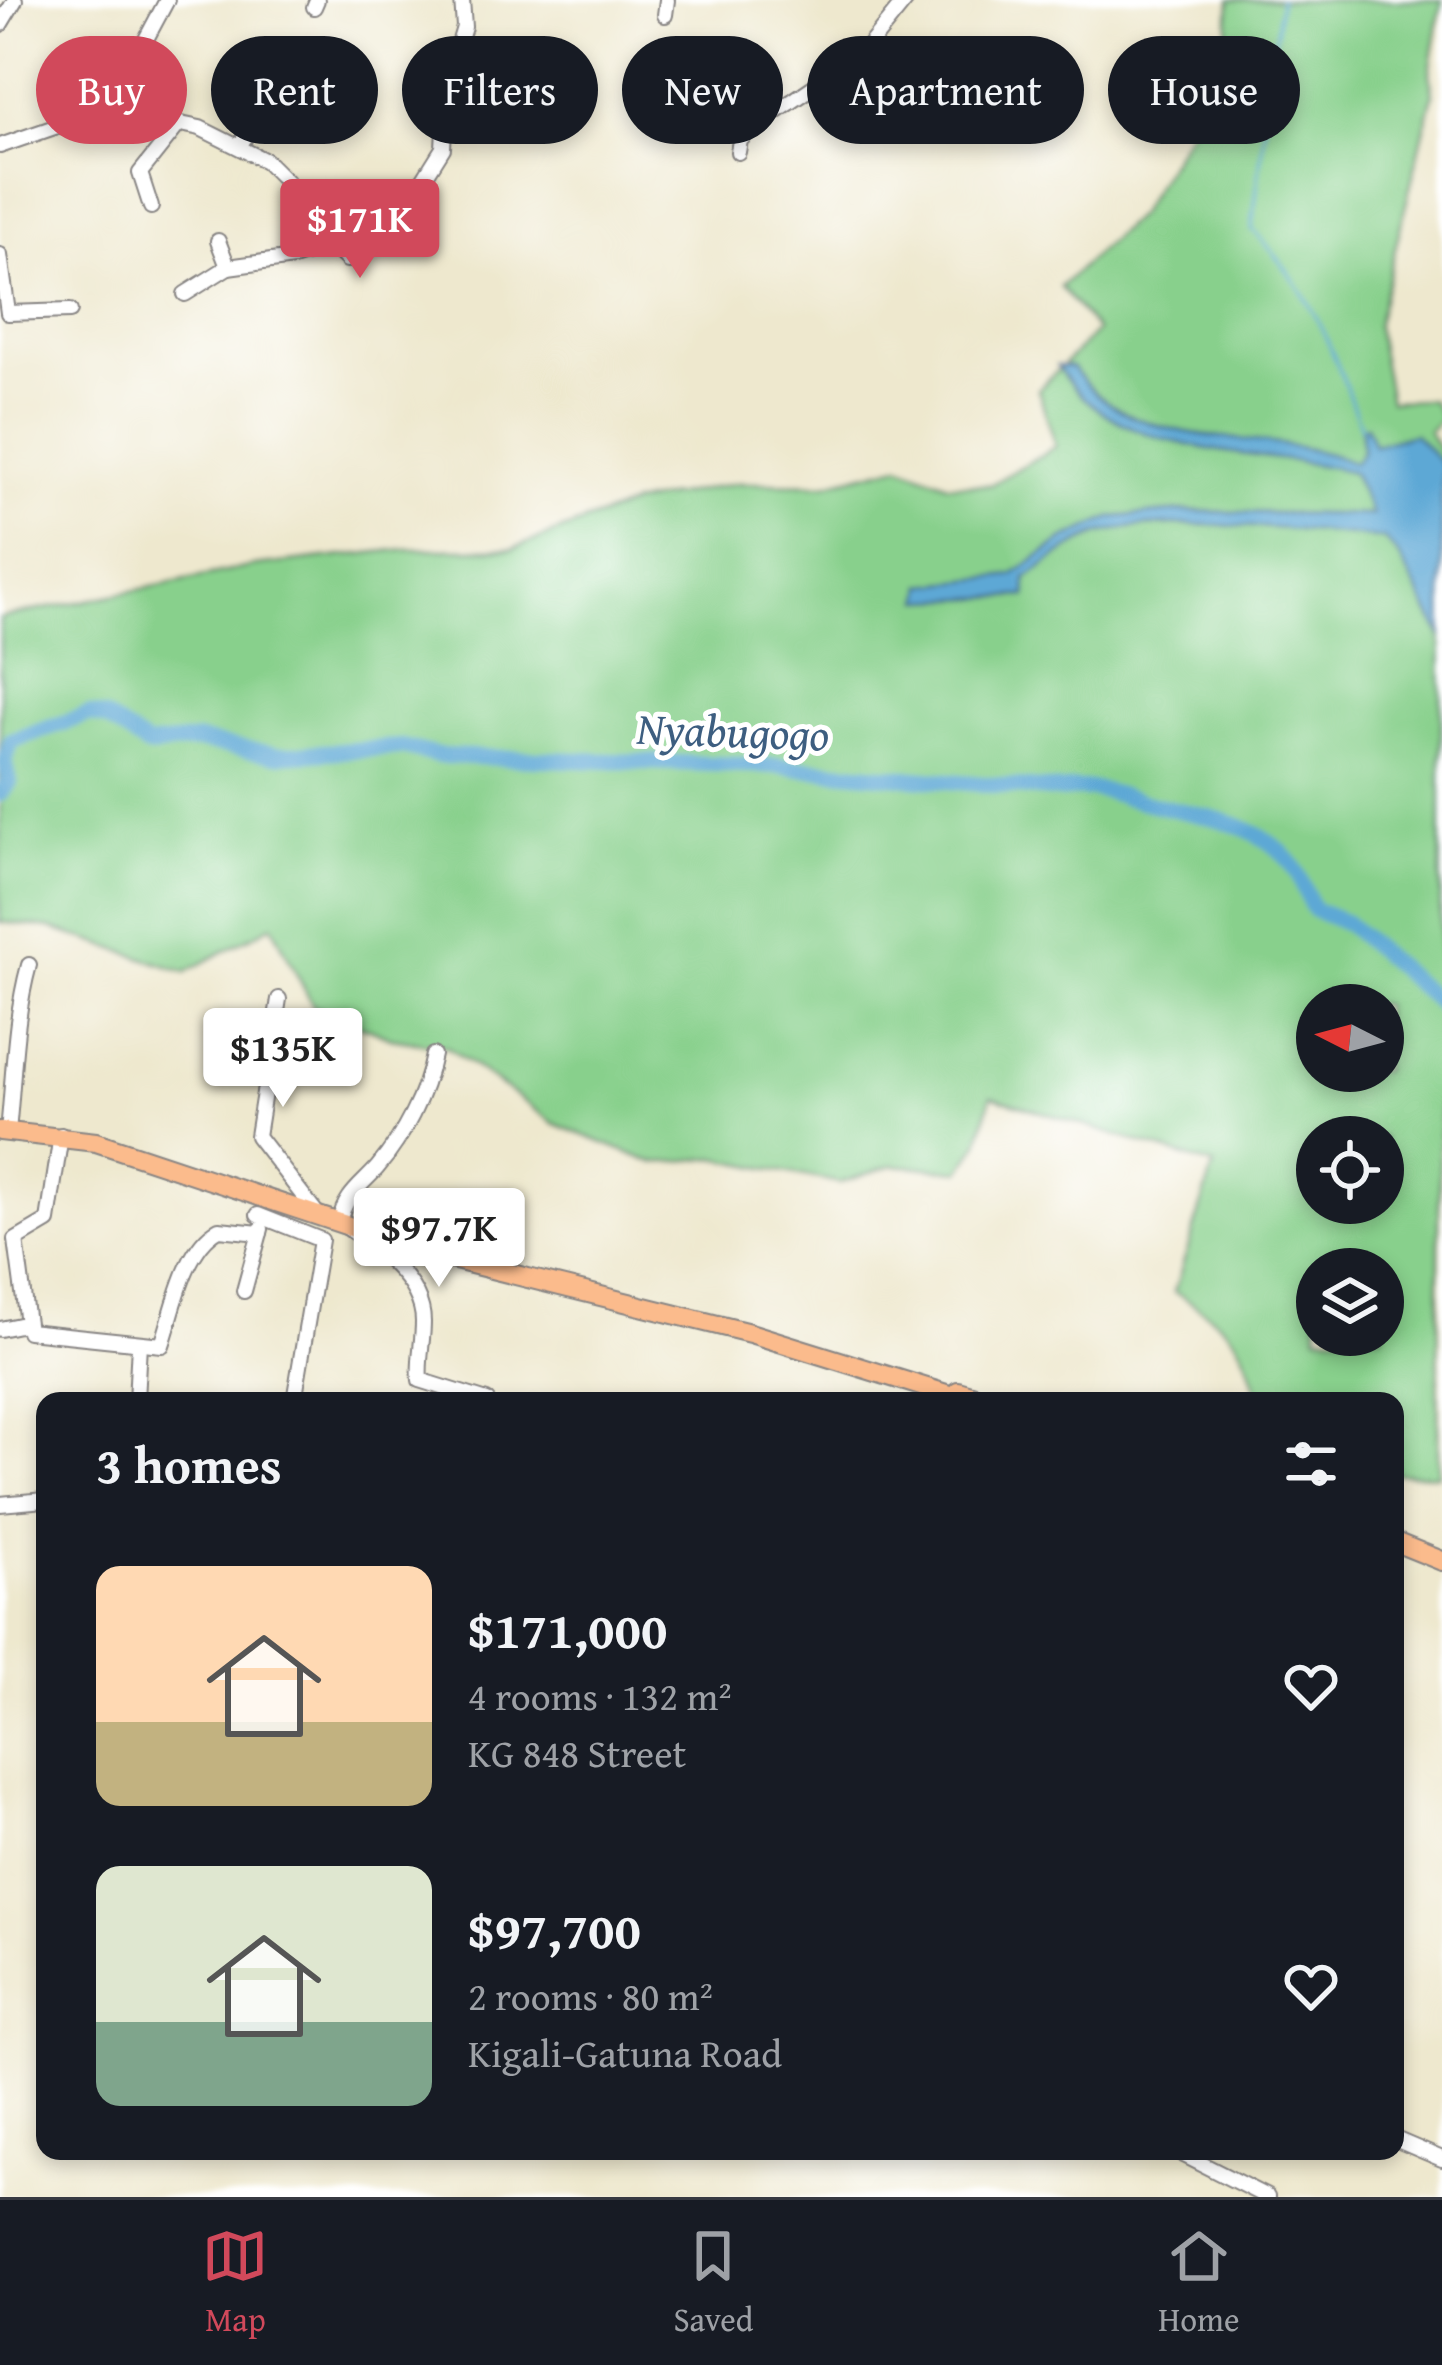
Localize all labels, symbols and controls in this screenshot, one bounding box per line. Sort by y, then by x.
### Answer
chip: Buy [36,36,187,144]
chip: Rent [211,36,378,144]
chip: Filters [402,36,598,144]
chip: New [622,36,783,144]
chip: Apartment [807,36,1084,144]
chip: House [1108,36,1300,144]
pin: $171K [276,179,444,281]
text: $171K [307,189,413,246]
water label: Nyabugogo [635,695,830,766]
north arrow [1296,984,1404,1092]
map controls [1296,984,1404,1356]
pin: $135K [199,1008,367,1110]
text: $135K [230,1018,336,1075]
button: locate [1296,1116,1404,1224]
pin: $97.7K [341,1188,537,1290]
text: $97.7K [381,1198,497,1255]
button: layers [1296,1248,1404,1356]
text: 3 homes [96,1427,282,1502]
icon: filters [1278,1431,1344,1497]
text: $171,000 [468,1592,667,1667]
icon: home [192,1614,336,1758]
icon: heart [1278,1653,1344,1719]
text: 4 rooms · 132 m² [468,1667,732,1724]
text: KG 848 Street [468,1724,686,1781]
text: $97,700 [468,1892,641,1967]
icon: home [192,1914,336,2058]
icon: heart [1278,1953,1344,2019]
text: 2 rooms · 80 m² [468,1967,713,2024]
text: Kigali-Gatuna Road [468,2024,782,2081]
tab: Map [202,2223,268,2343]
tab: Saved [673,2223,753,2343]
tab: Home [1158,2223,1240,2343]

